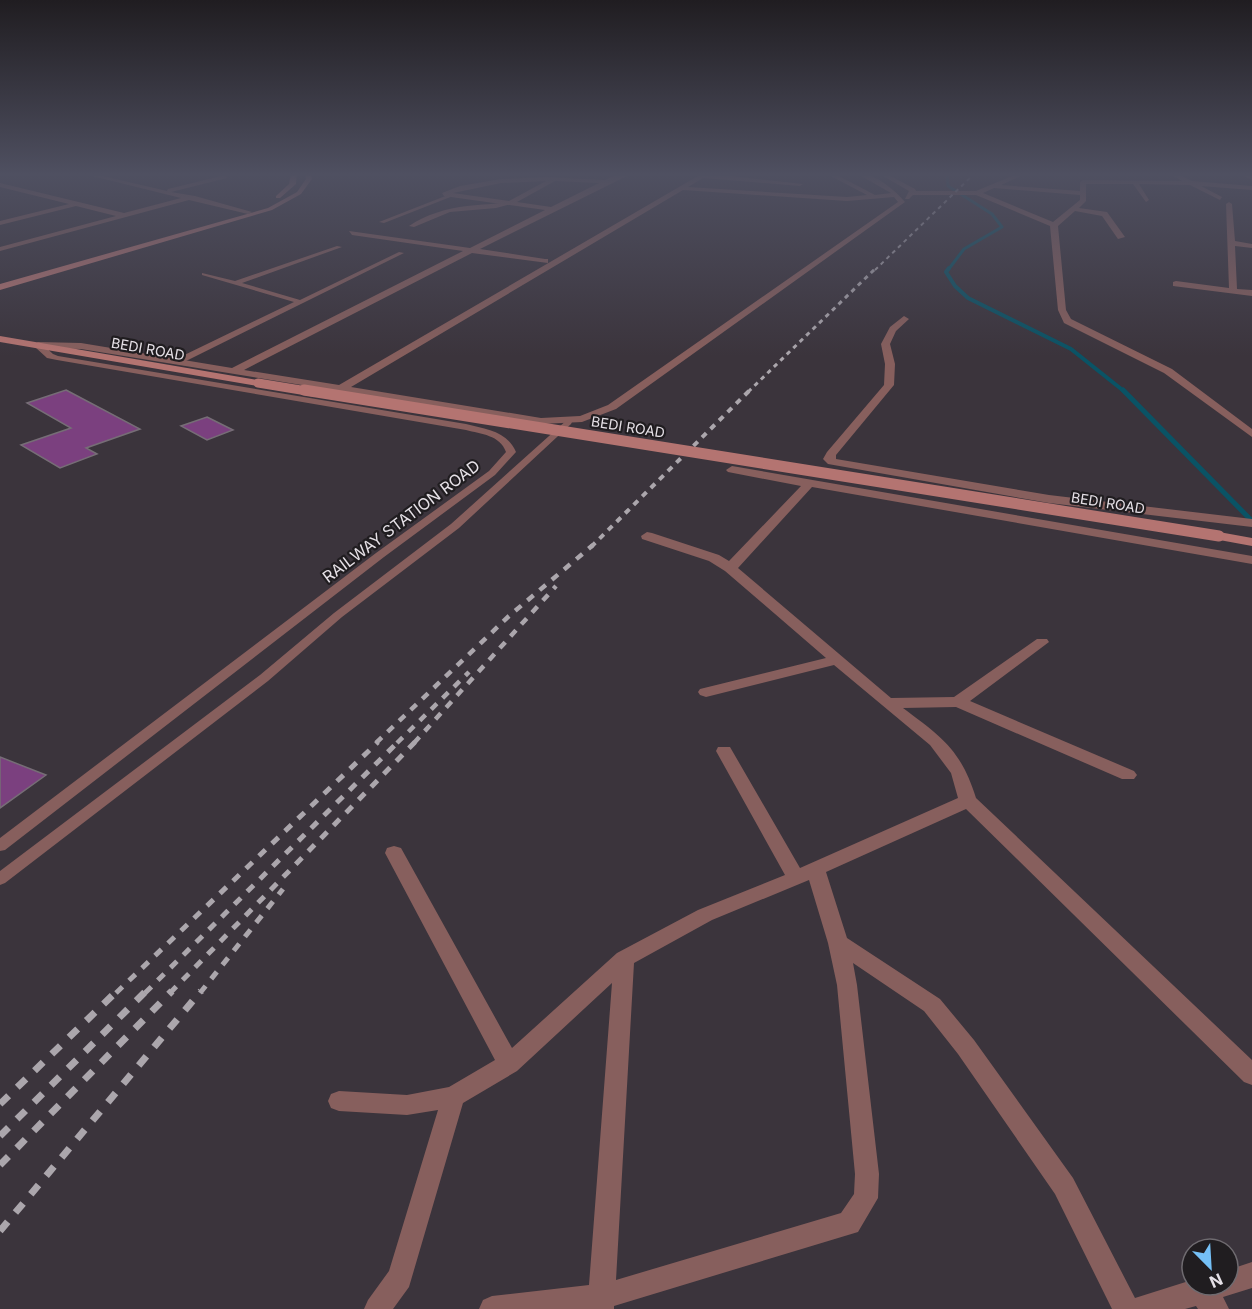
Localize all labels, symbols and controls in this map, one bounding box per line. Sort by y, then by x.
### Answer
street label: BEDI ROAD [110,334,186,363]
street label: BEDI ROAD [590,412,666,441]
street label: RAILWAY STATION ROAD [318,455,484,587]
street label: BEDI ROAD [1070,488,1146,517]
north arrow [1180,1237,1240,1297]
text: N [1206,1269,1226,1292]

